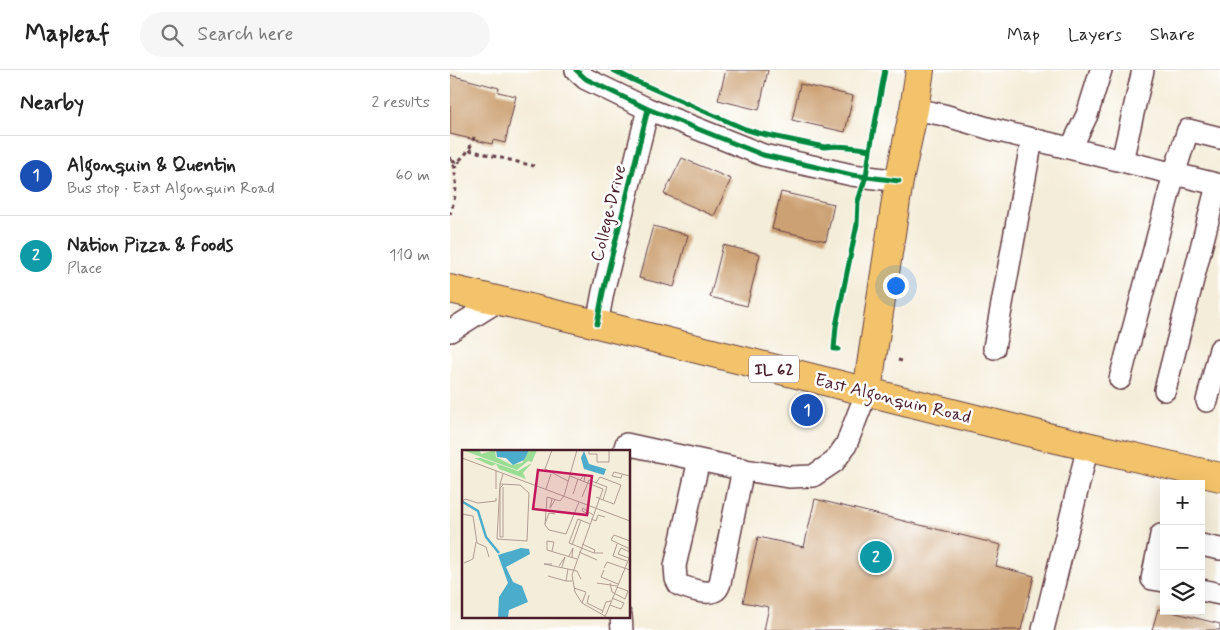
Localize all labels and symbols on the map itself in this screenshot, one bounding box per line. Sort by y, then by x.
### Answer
street label: College Drive [585,162,633,264]
your location [883,273,909,299]
road number: IL 62 [749,356,799,382]
street label: East Algonquin Road [812,368,973,432]
pin: 1 [791,391,823,429]
inset map [462,450,630,618]
pin: 2 [860,538,892,576]

